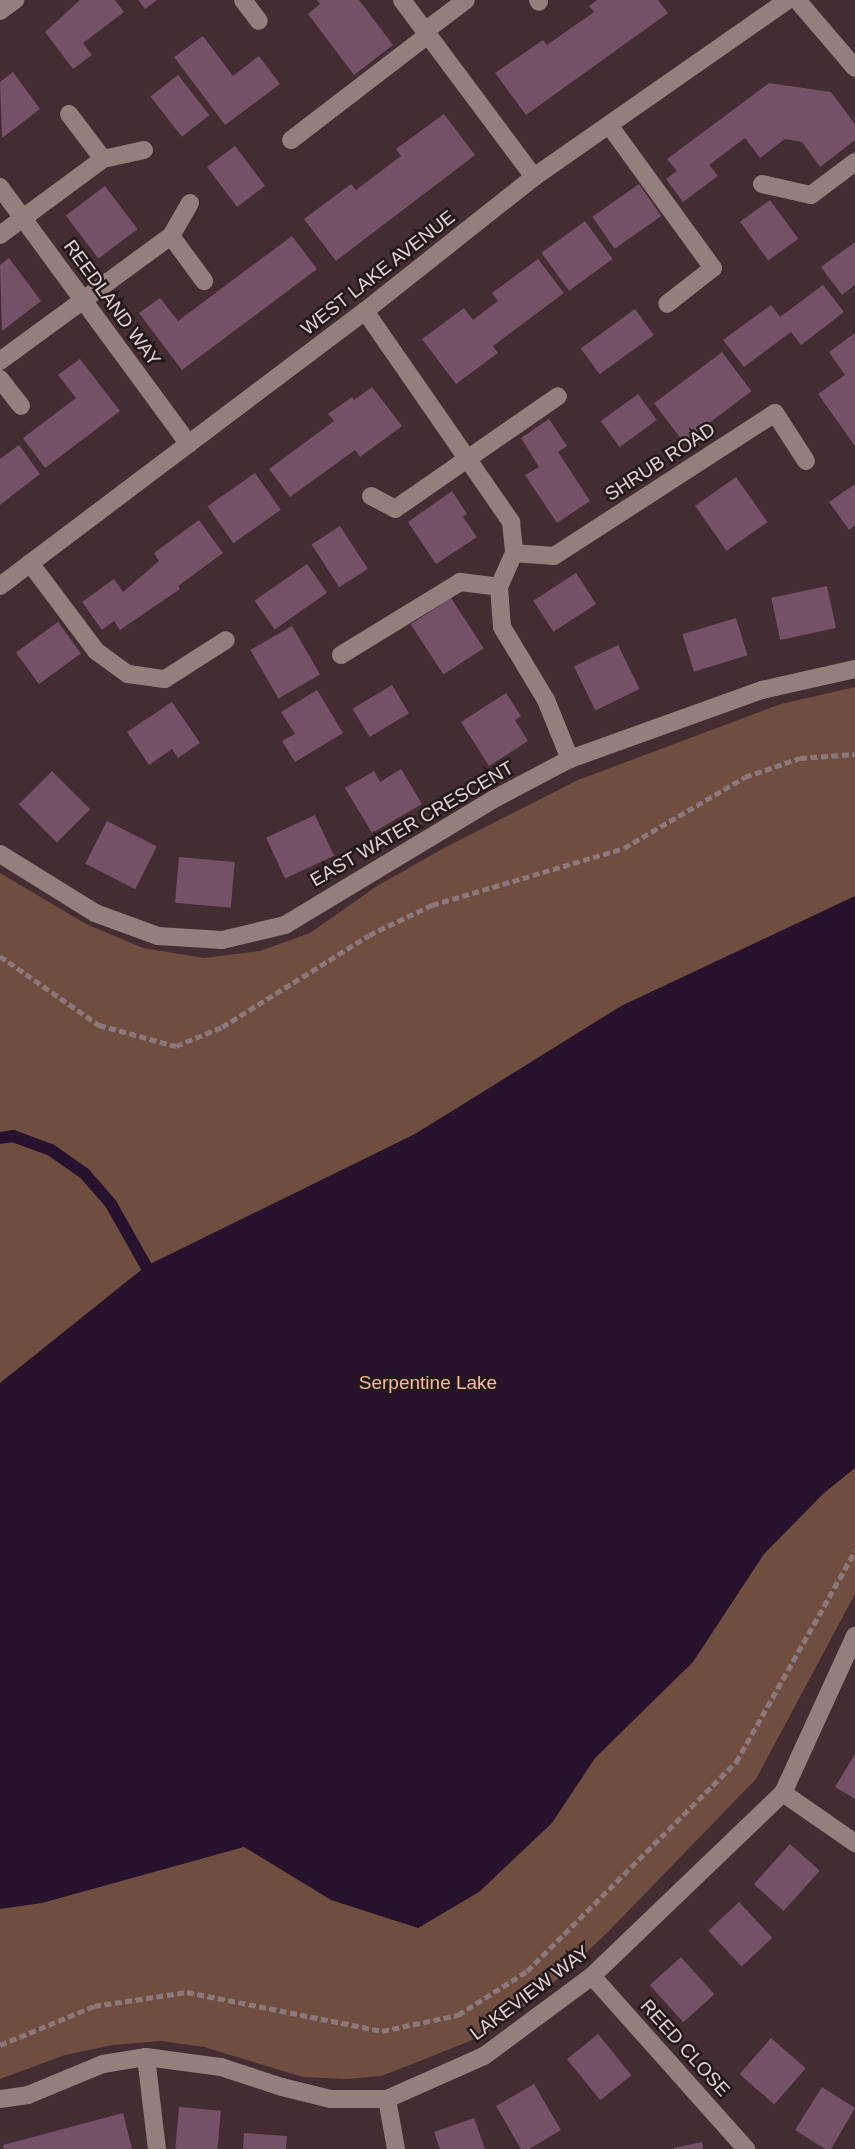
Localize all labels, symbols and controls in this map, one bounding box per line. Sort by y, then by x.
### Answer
street label: WEST LAKE AVENUE [296,205,460,341]
street label: REEDLAND WAY [59,236,165,370]
street label: SHRUB ROAD [601,418,719,506]
street label: EAST WATER CRESCENT [306,756,518,892]
park label: Serpentine Lake [359,1372,497,1394]
street label: LAKEVIEW WAY [466,1941,594,2045]
street label: REED CLOSE [636,1995,734,2101]

